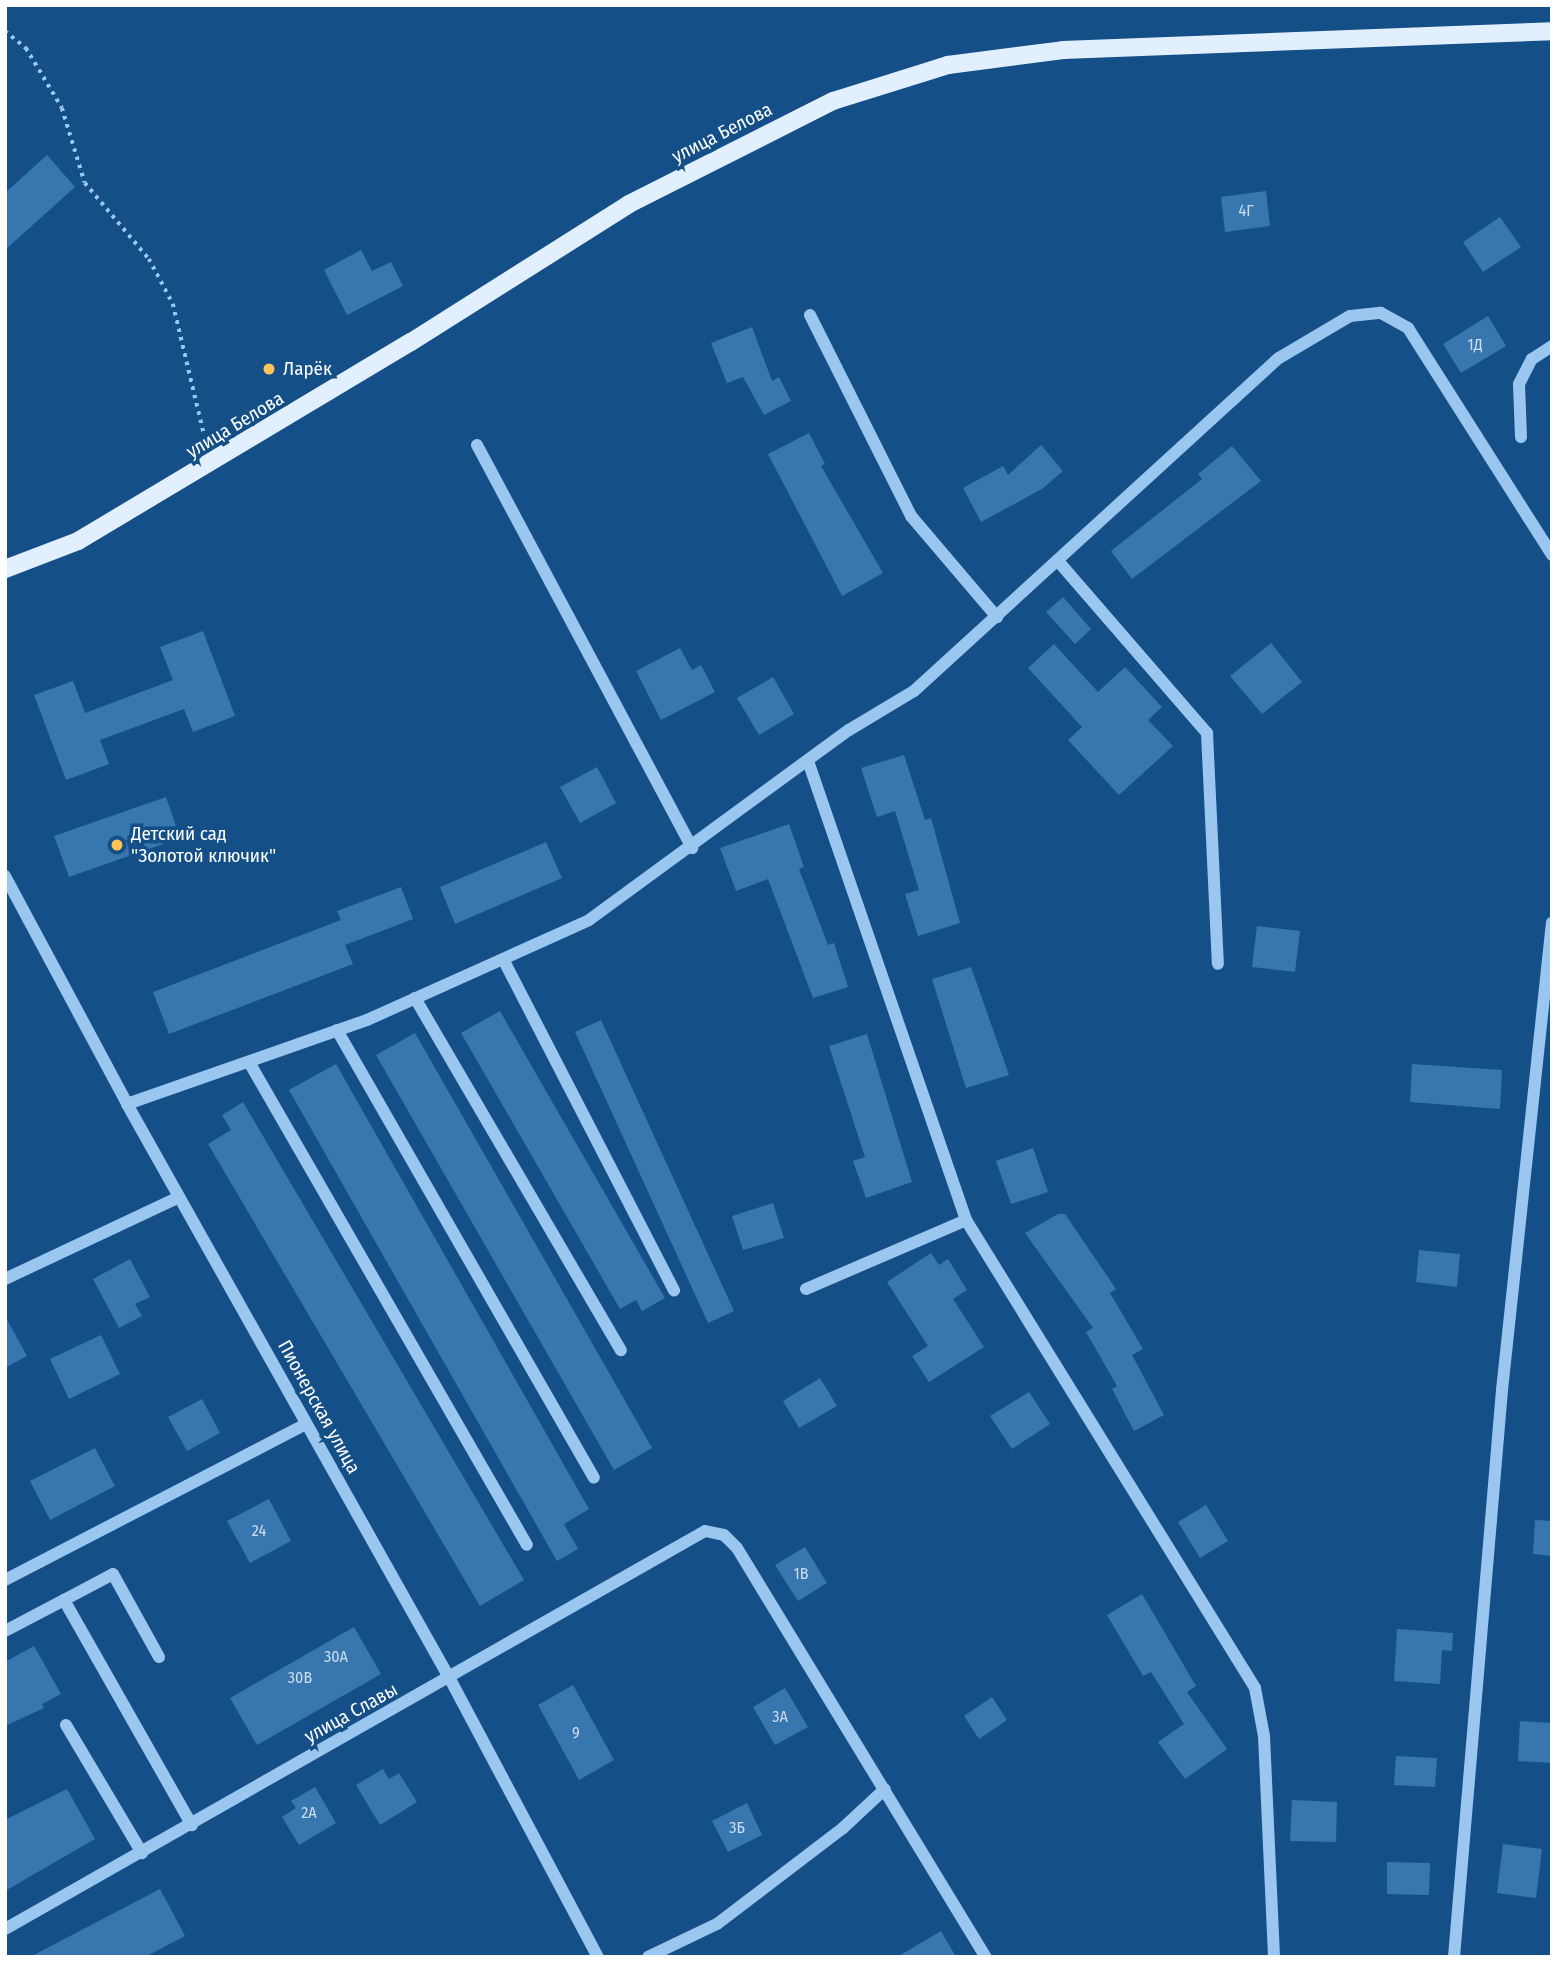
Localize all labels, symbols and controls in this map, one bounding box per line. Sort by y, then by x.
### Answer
street label: улица Белова [668,98,776,168]
house number: 4Г [1238,201,1254,221]
house number: 1Д [1467,335,1483,355]
place label: Ларёк [283,358,332,380]
marker: Ларёк [261,361,277,377]
street label: улица Белова [182,387,288,463]
place label: Детский сад "Золотой ключик" [131,823,276,867]
marker: Детский сад "Золотой ключик" [109,837,125,853]
street label: Пионерская улица [273,1336,365,1478]
house number: 24 [252,1521,266,1541]
house number: 1В [794,1564,808,1584]
house number: 30А [324,1647,348,1667]
house number: 30В [288,1668,312,1688]
street label: улица Славы [300,1678,402,1748]
house number: 3А [772,1707,788,1727]
house number: 9 [572,1723,580,1743]
house number: 2А [301,1803,317,1823]
house number: 3Б [729,1818,745,1838]

